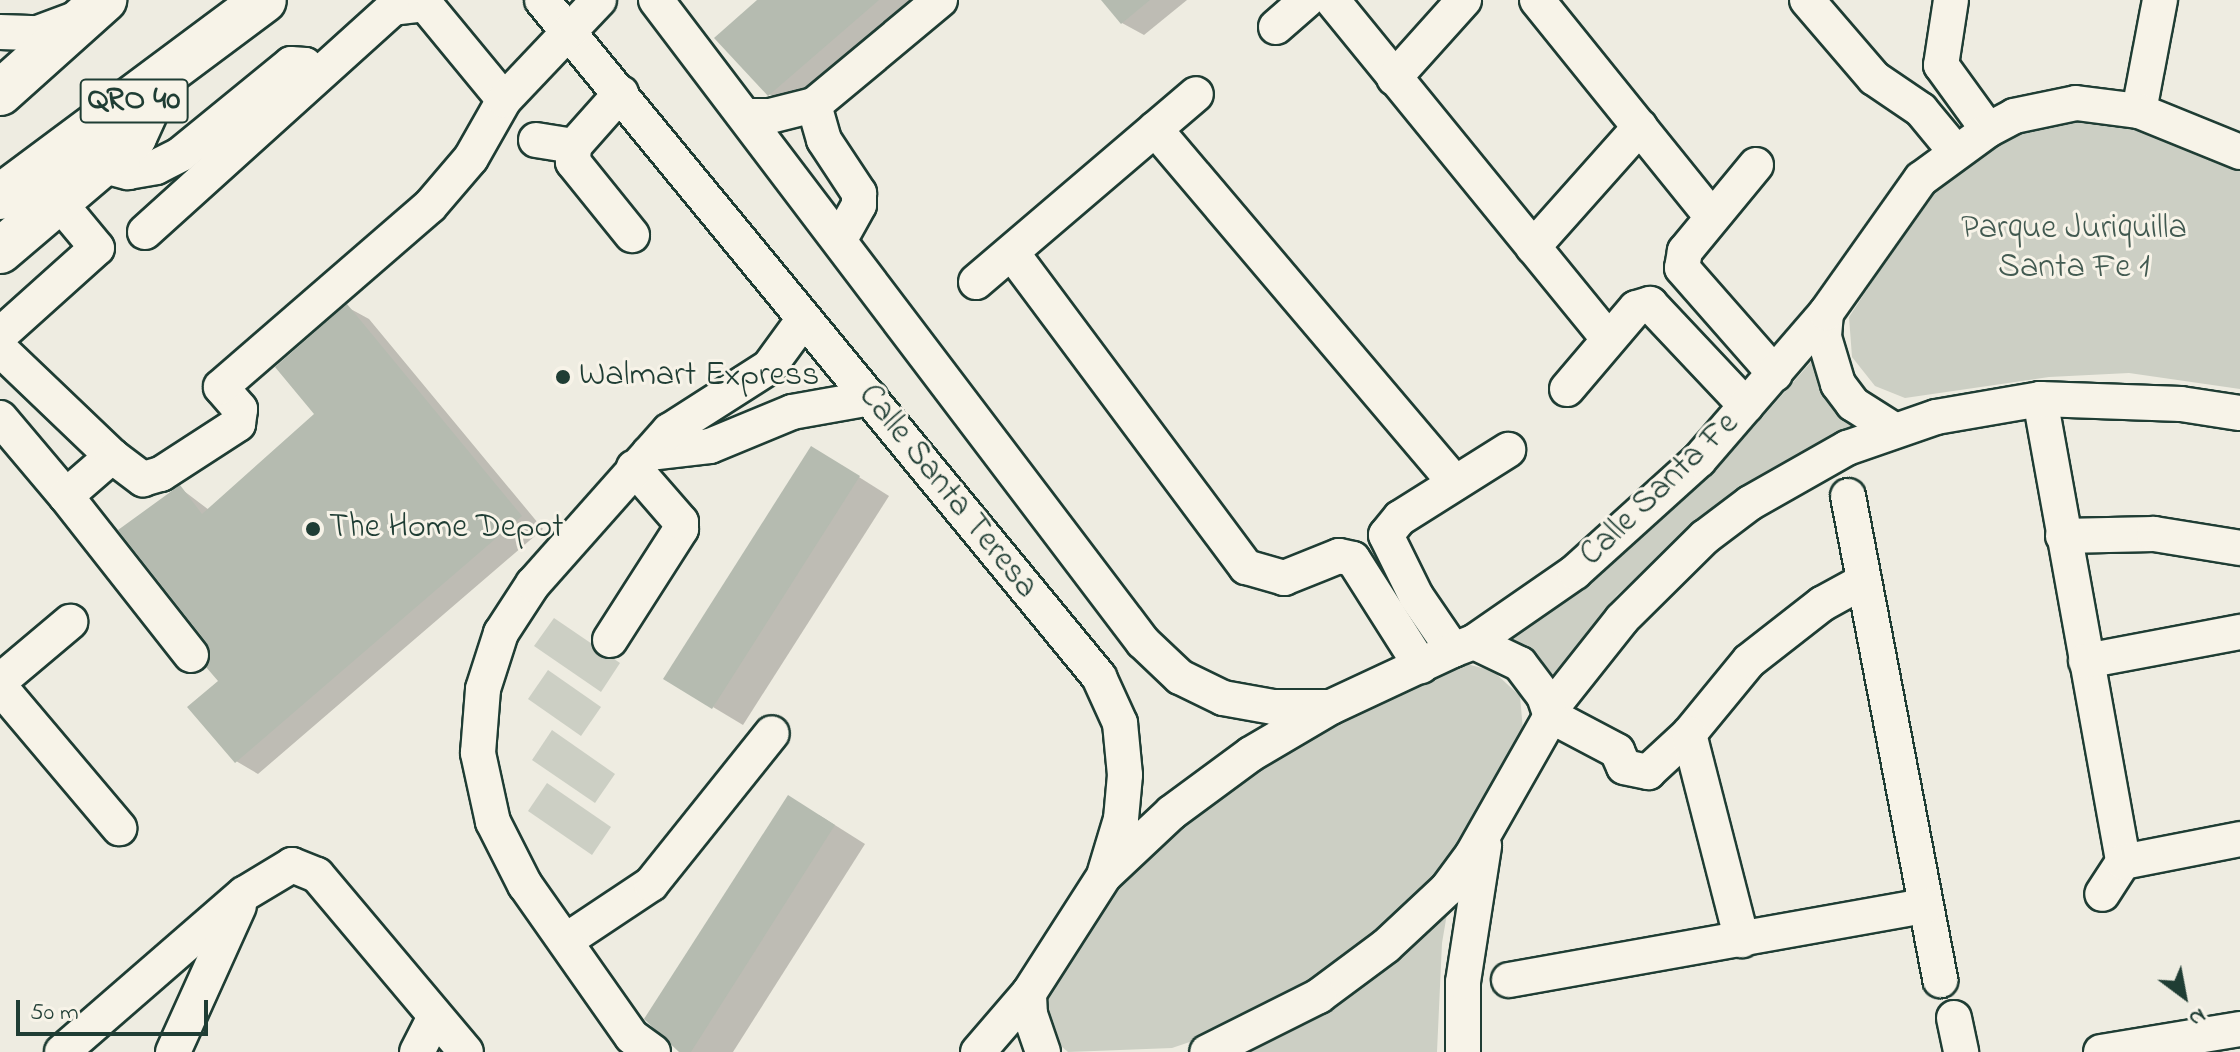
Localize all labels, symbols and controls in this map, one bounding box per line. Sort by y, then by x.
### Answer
road number: QRO 40 [78,73,190,129]
park label: Parque Juriquilla Santa Fe 1 [1961,209,2187,288]
place label: Walmart Express [579,357,819,397]
marker: Walmart Express [554,368,572,386]
street label: Calle Santa Teresa [848,377,1046,607]
street label: Calle Santa Fe [1572,404,1748,576]
place label: The Home Depot [329,509,564,549]
marker: The Home Depot [304,520,322,538]
north arrow [2144,956,2224,1036]
scale bar [20,984,212,1034]
text: 50 m [30,996,79,1031]
text: N [2182,999,2212,1034]

